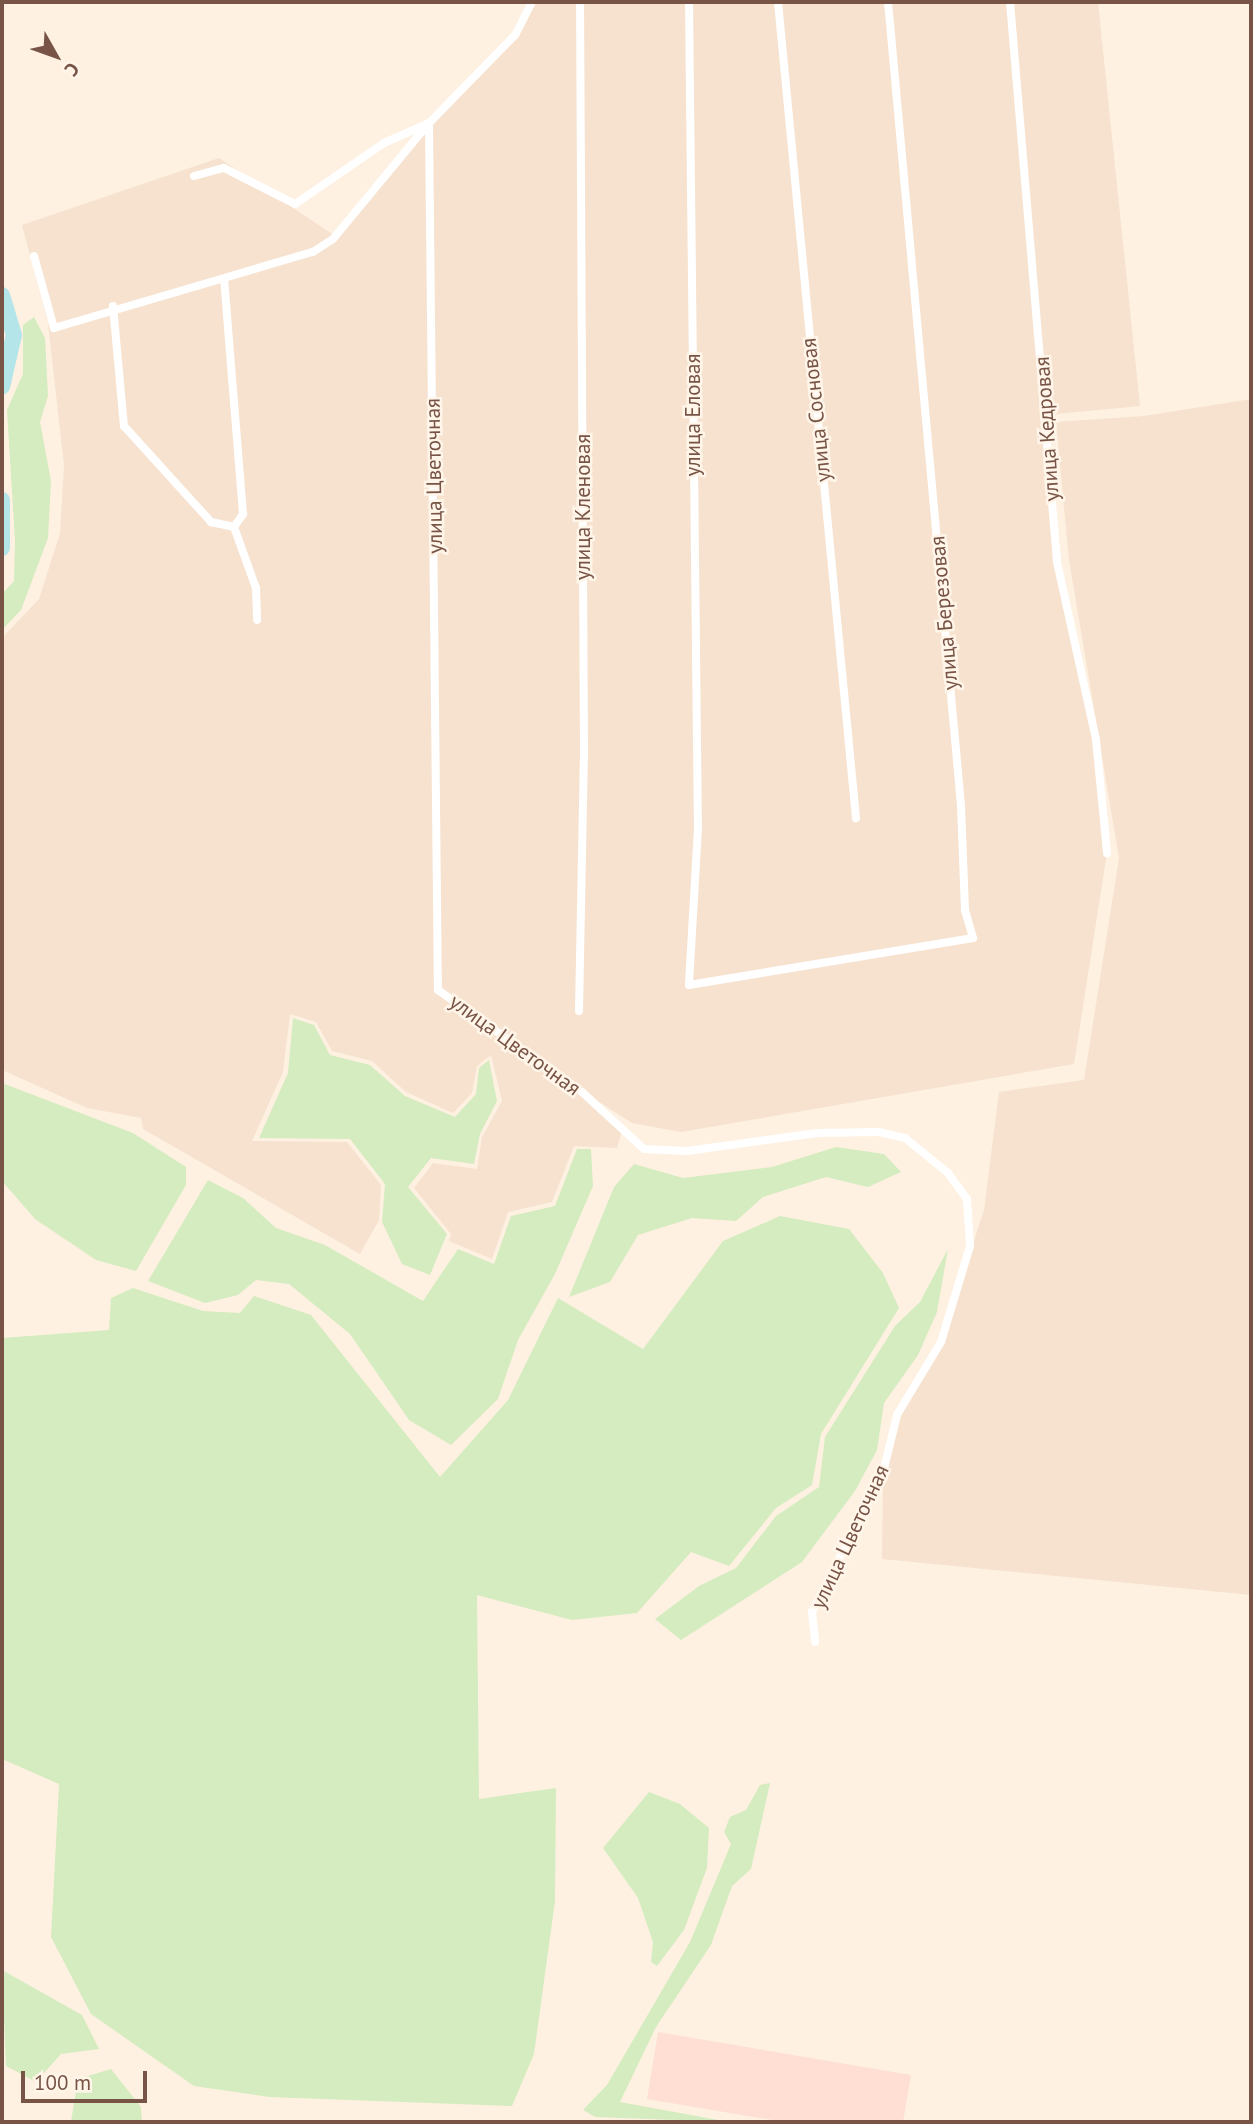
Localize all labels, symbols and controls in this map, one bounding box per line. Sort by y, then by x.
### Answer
north arrow [21,21,91,91]
text: С [59,58,85,81]
street label: улица Сосновая [796,337,836,483]
street label: улица Еловая [680,354,706,476]
street label: улица Кедровая [1029,356,1065,502]
street label: улица Цветочная [420,398,448,554]
street label: улица Кленовая [570,434,596,580]
street label: улица Березовая [925,535,963,691]
street label: улица Цветочная [445,989,585,1101]
street label: улица Цветочная [806,1461,894,1613]
scale bar [24,2058,150,2102]
text: 100 m [34,2069,91,2096]

